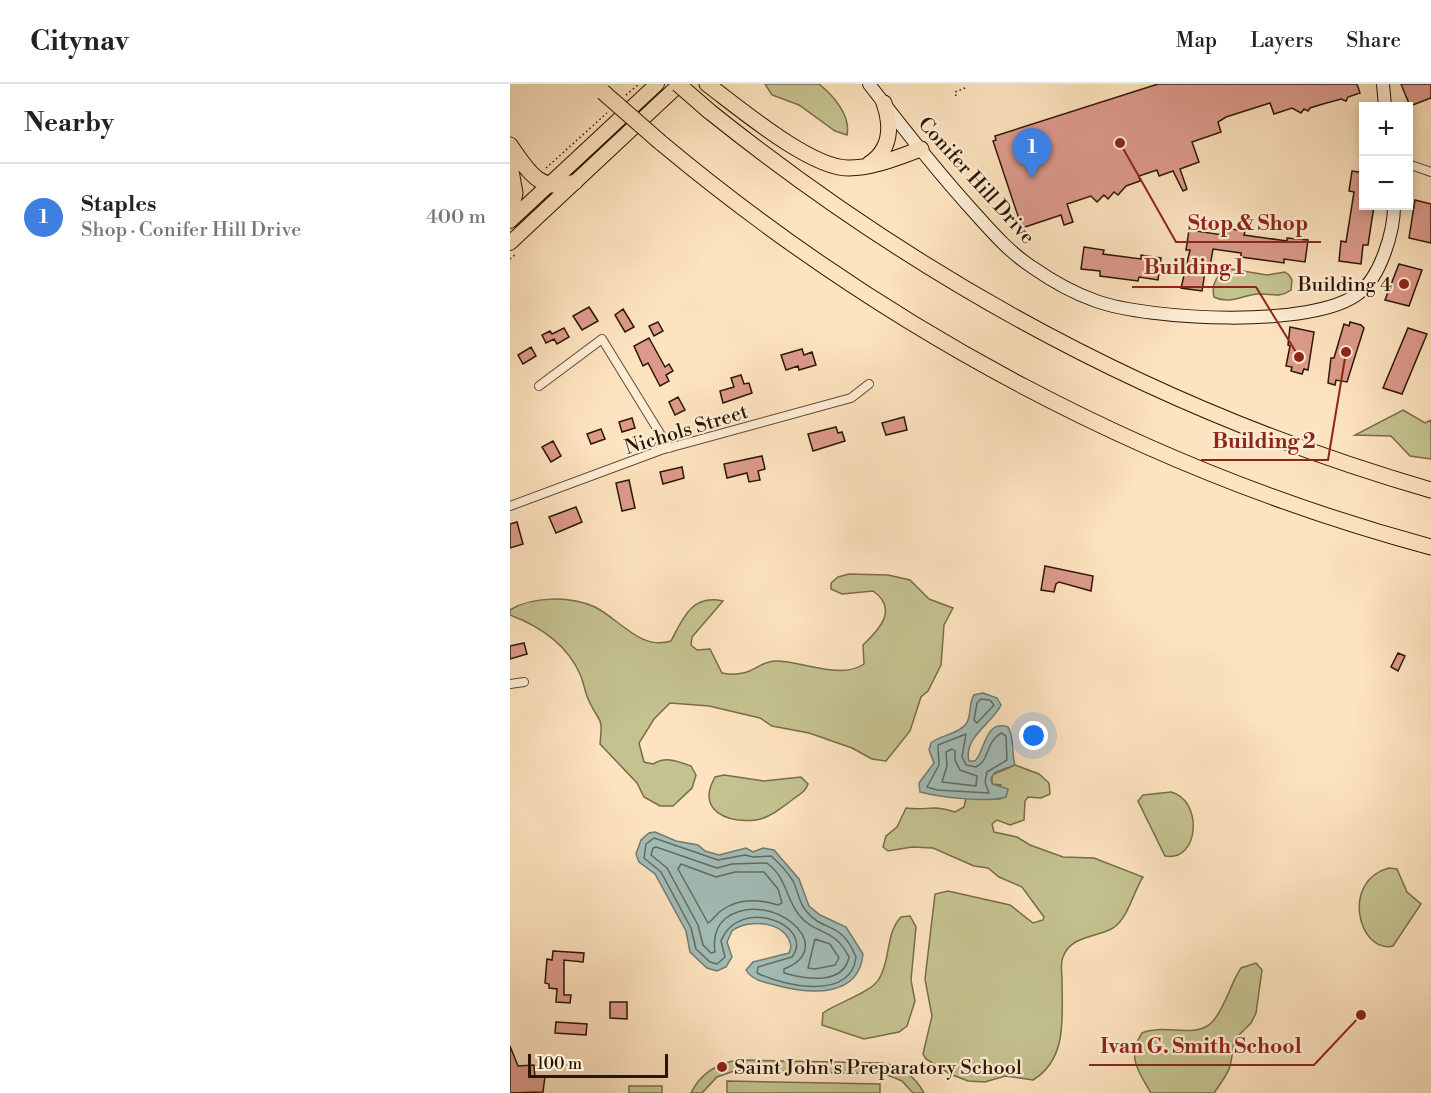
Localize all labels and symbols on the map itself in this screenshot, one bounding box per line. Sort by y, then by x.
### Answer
street label: Conifer Hill Drive [912,112,1040,250]
pin: 1 [1012,128,1052,178]
callout: Stop & Shop [1176,203,1321,242]
text: Stop & Shop [1188,211,1308,237]
callout: Building 1 [1132,248,1256,287]
text: Building 1 [1144,255,1244,281]
place label: Building 4 [1297,273,1392,298]
marker: Building 4 [1397,277,1411,291]
street label: Nichols Street [622,400,751,461]
callout: Building 2 [1201,421,1328,460]
text: Building 2 [1212,429,1316,455]
your location [1019,721,1048,750]
callout: Ivan G. Smith School [1089,1026,1314,1065]
text: Ivan G. Smith School [1100,1034,1302,1060]
scale bar [528,1051,668,1078]
place label: Saint John's Preparatory School [734,1056,1022,1081]
marker: Saint John's Preparatory School [715,1060,729,1074]

